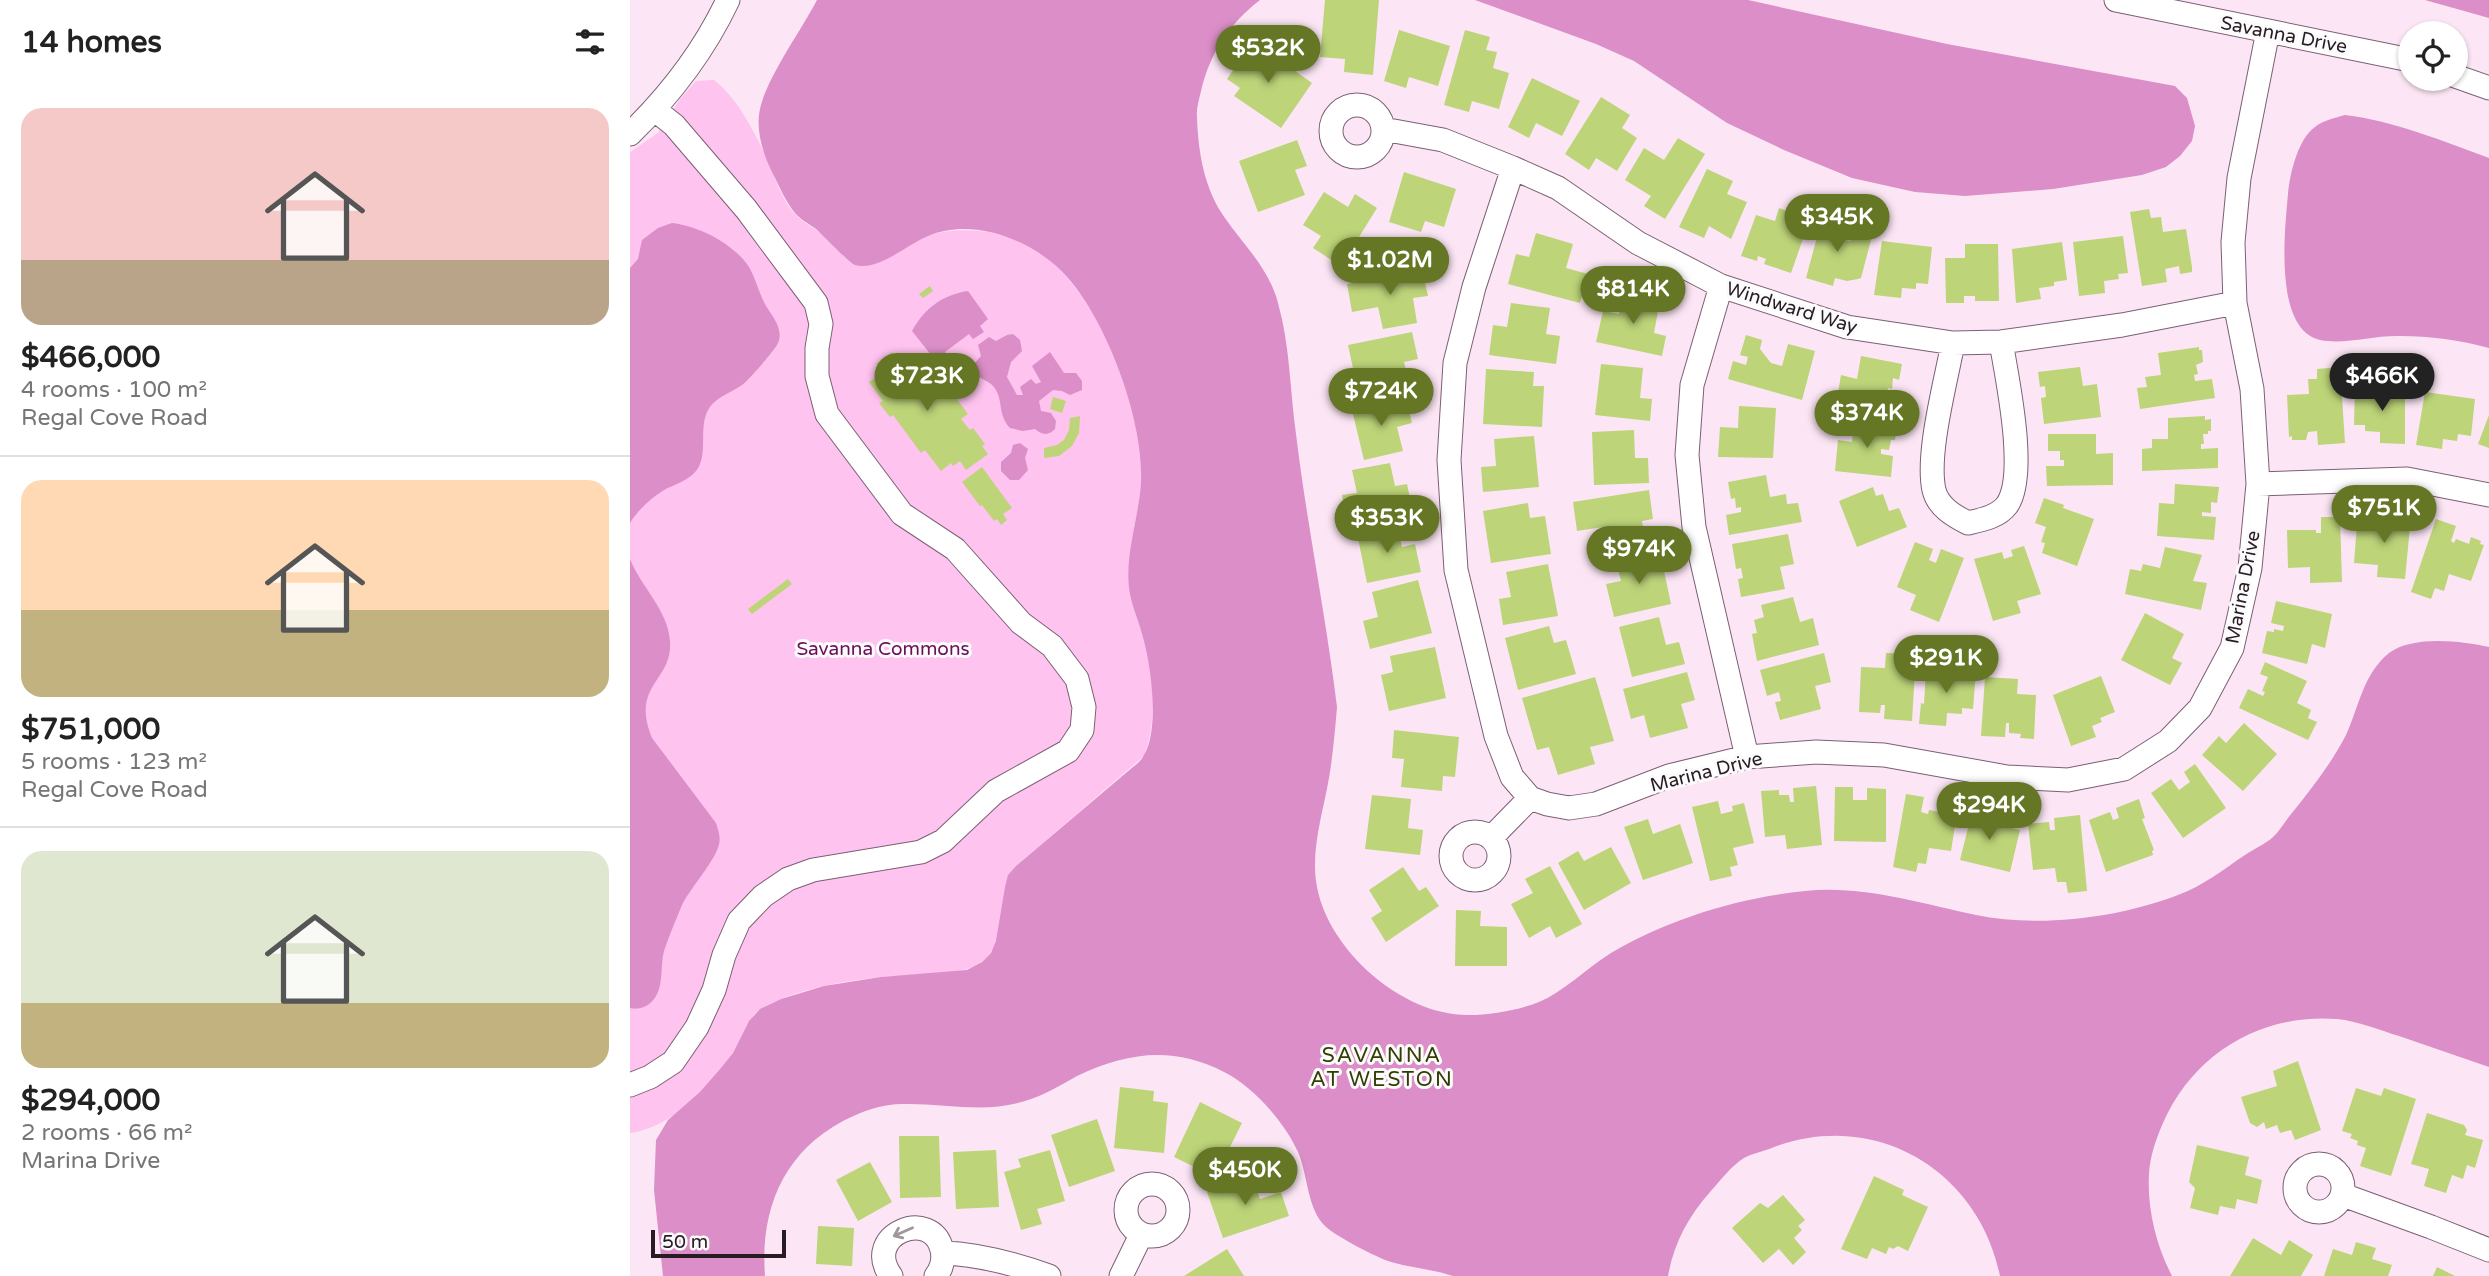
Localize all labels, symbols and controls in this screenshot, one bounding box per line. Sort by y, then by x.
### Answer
street label: Savanna Drive [2219,12,2349,58]
map controls [2398,21,2468,91]
button: locate [2398,21,2468,91]
icon: filters [571,23,609,61]
text: 14 homes [21,24,162,61]
pin: $532K [1219,25,1317,85]
text: $532K [1232,34,1304,62]
icon: home [252,153,378,279]
pin: $345K [1788,194,1886,254]
text: $345K [1801,203,1873,231]
pin: $1.02M [1333,238,1447,297]
text: $1.02M [1347,246,1433,274]
pin: $814K [1584,266,1682,326]
text: $814K [1597,275,1669,303]
street label: Windward Way [1723,278,1860,338]
text: $466,000 [21,339,160,376]
pin: $723K [878,354,976,413]
pin: $466K [2333,354,2431,413]
text: $723K [891,362,963,390]
text: $466K [2346,362,2418,390]
pin: $724K [1332,368,1430,428]
text: 4 rooms · 100 m² [21,376,207,404]
text: $724K [1345,377,1417,405]
pin: $374K [1818,391,1916,450]
text: $374K [1831,399,1903,427]
text: Regal Cove Road [21,404,208,432]
pin: $751K [2335,486,2433,545]
text: $751K [2348,494,2420,522]
pin: $353K [1338,496,1436,555]
text: $353K [1351,504,1423,532]
icon: home [252,525,378,651]
pin: $974K [1590,526,1688,586]
street label: Marina Drive [2221,529,2265,646]
text: $974K [1603,535,1675,563]
pin: $291K [1897,636,1995,695]
park label: Savanna Commons [796,638,970,660]
text: $291K [1910,644,1982,672]
text: $751,000 [21,711,160,748]
street label: Marina Drive [1648,747,1765,797]
text: 5 rooms · 123 m² [21,748,207,776]
text: Regal Cove Road [21,776,208,804]
pin: $294K [1940,782,2038,842]
text: $294K [1953,791,2025,819]
icon: home [252,896,378,1022]
district label: SAVANNA AT WESTON [1310,1043,1454,1092]
text: $294,000 [21,1082,160,1119]
text: 2 rooms · 66 m² [21,1119,192,1147]
text: Marina Drive [21,1147,160,1175]
pin: $450K [1196,1148,1294,1207]
text: $450K [1209,1156,1281,1184]
scale bar [651,1227,786,1259]
one-way arrow [892,1227,914,1240]
text: 50 m [662,1231,708,1253]

